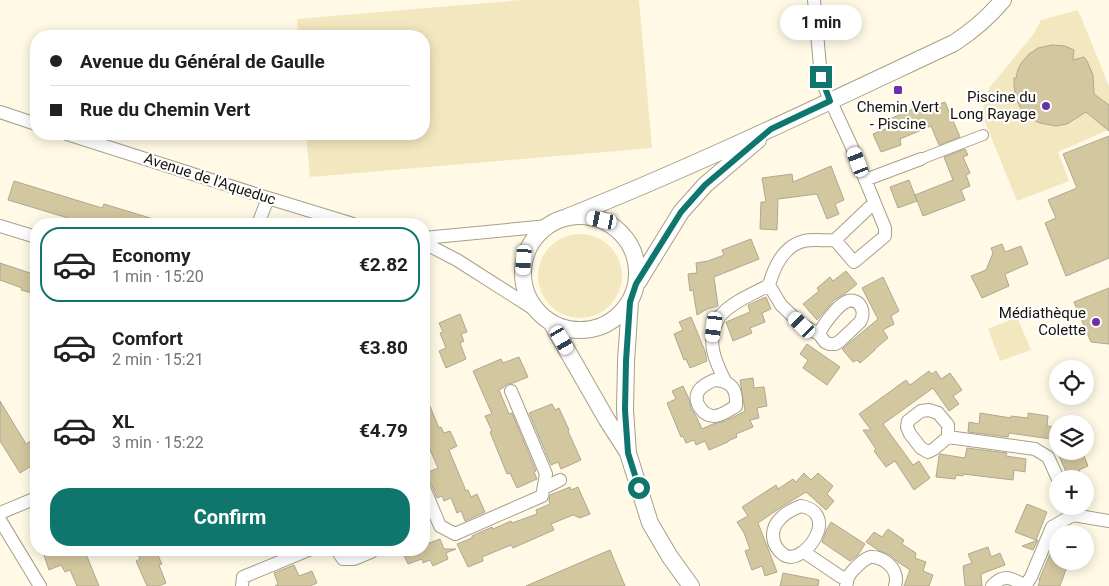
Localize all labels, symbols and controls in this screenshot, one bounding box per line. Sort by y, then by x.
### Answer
callout: 1 min [780,5,862,40]
text: 1 min [801,13,841,32]
text: Avenue du Général de Gaulle [80,50,325,73]
route end [810,66,832,88]
marker: Chemin Vert - Piscine [892,84,904,96]
place label: Piscine du Long Rayage [950,88,1036,123]
text: Rue du Chemin Vert [80,98,250,121]
place label: Chemin Vert - Piscine [857,98,939,133]
marker: Piscine du Long Rayage [1040,100,1052,112]
car [845,145,870,179]
street label: Avenue de l'Aqueduc [142,149,278,209]
car [585,210,618,230]
icon: car [52,242,97,287]
text: Economy [112,244,191,267]
car [515,245,532,275]
text: €2.82 [359,253,408,276]
text: 1 min · 15:20 [112,267,204,286]
place label: Médiathèque Colette [999,304,1086,339]
car [785,309,818,341]
car [704,311,723,343]
marker: Médiathèque Colette [1090,316,1102,328]
car [548,323,575,357]
icon: car [52,325,97,370]
text: Comfort [112,327,183,350]
text: €3.80 [359,336,408,359]
text: 2 min · 15:21 [112,350,204,369]
map controls [1049,360,1094,570]
button: locate [1049,360,1094,405]
icon: car [52,408,97,453]
text: XL [112,410,134,433]
button: layers [1049,415,1094,460]
text: €4.79 [359,419,408,442]
text: 3 min · 15:22 [112,433,204,452]
button: + [1049,470,1094,515]
route start [628,477,650,499]
button: Confirm [50,488,410,546]
button: − [1049,525,1094,570]

